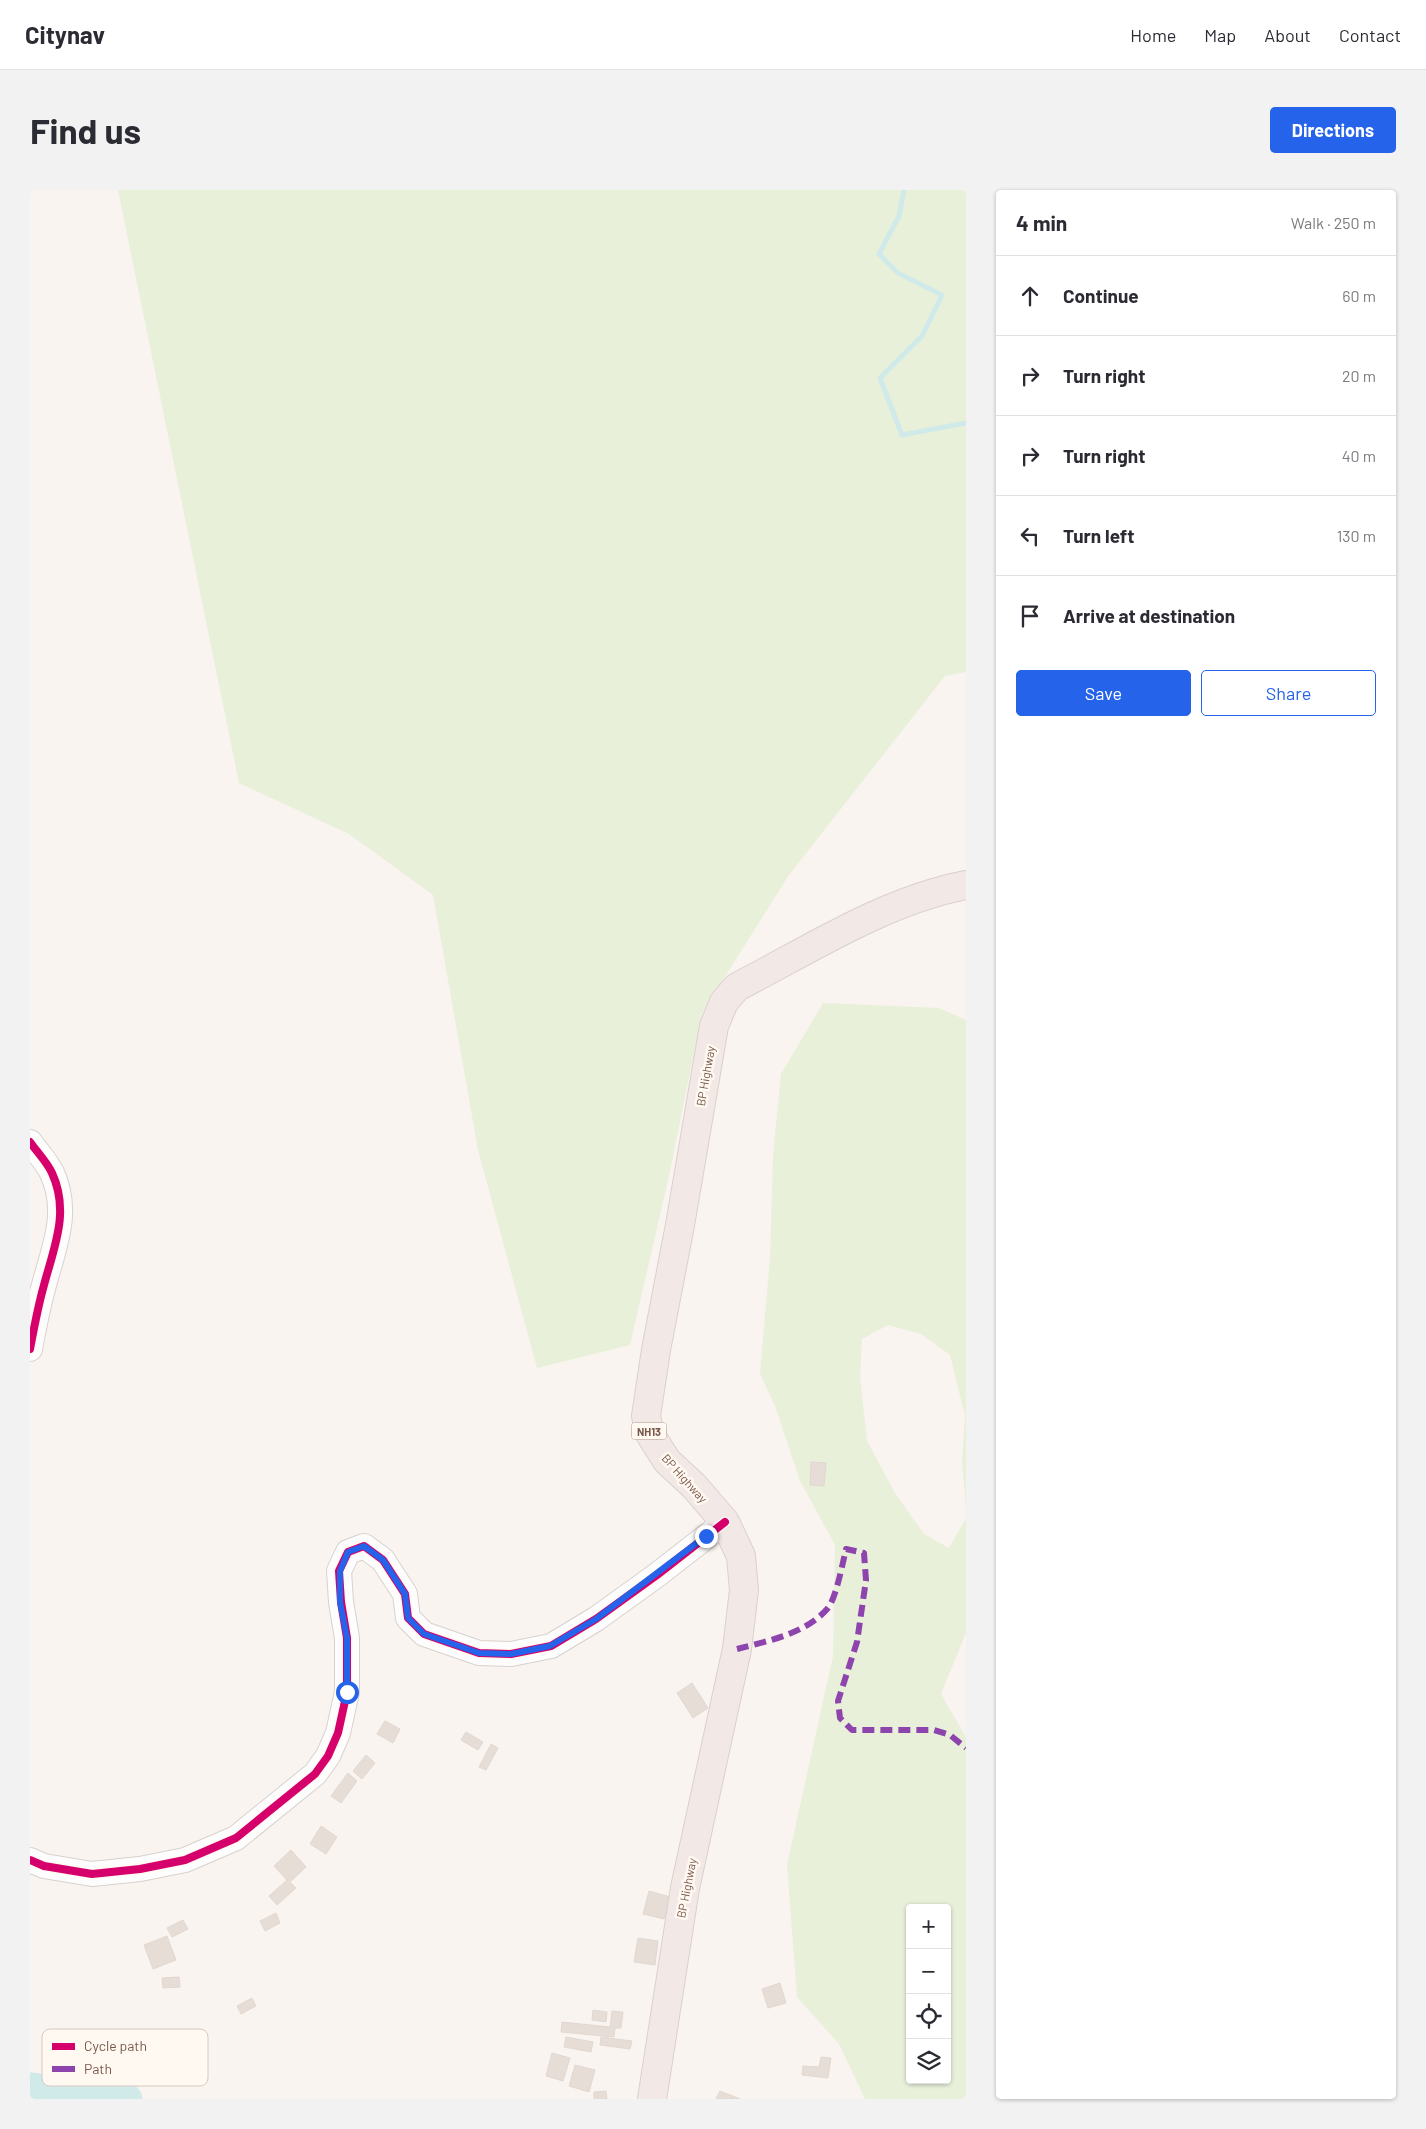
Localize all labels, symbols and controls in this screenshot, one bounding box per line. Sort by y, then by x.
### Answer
text: Citynav [25,20,105,49]
text: Home [1130,24,1176,46]
text: Map [1204,24,1236,46]
text: About [1264,24,1311,46]
text: Contact [1339,24,1401,46]
button: Directions [1270,107,1396,153]
text: Find us [30,109,141,151]
text: 4 min [1016,210,1067,235]
text: Walk · 250 m [1291,213,1376,232]
icon: ahead [1016,282,1044,310]
text: Continue [1063,284,1139,307]
text: 60 m [1342,286,1376,305]
icon: right [1016,362,1044,390]
text: Turn right [1063,364,1145,387]
text: 20 m [1342,366,1376,385]
icon: right [1016,442,1044,470]
text: Turn right [1063,444,1145,467]
text: 40 m [1342,446,1376,465]
icon: left [1016,522,1044,550]
text: Turn left [1063,524,1134,547]
text: 130 m [1337,526,1376,545]
icon: arrive [1016,602,1044,630]
text: Arrive at destination [1063,604,1235,627]
button: Save [1016,670,1191,716]
button: Share [1201,670,1376,716]
street label: BP Highway [693,1044,717,1107]
road number: NH13 [632,1422,666,1440]
street label: BP Highway [659,1451,711,1506]
route end [695,1525,718,1548]
route start [336,1681,359,1704]
street label: BP Highway [673,1856,699,1919]
map controls [906,1904,951,2084]
button: + [906,1904,951,1949]
button: − [906,1949,951,1994]
button: locate [906,1994,951,2039]
legend [42,2029,208,2086]
text: Cycle path [84,2037,147,2054]
button: layers [906,2039,951,2084]
text: Path [84,2060,112,2077]

